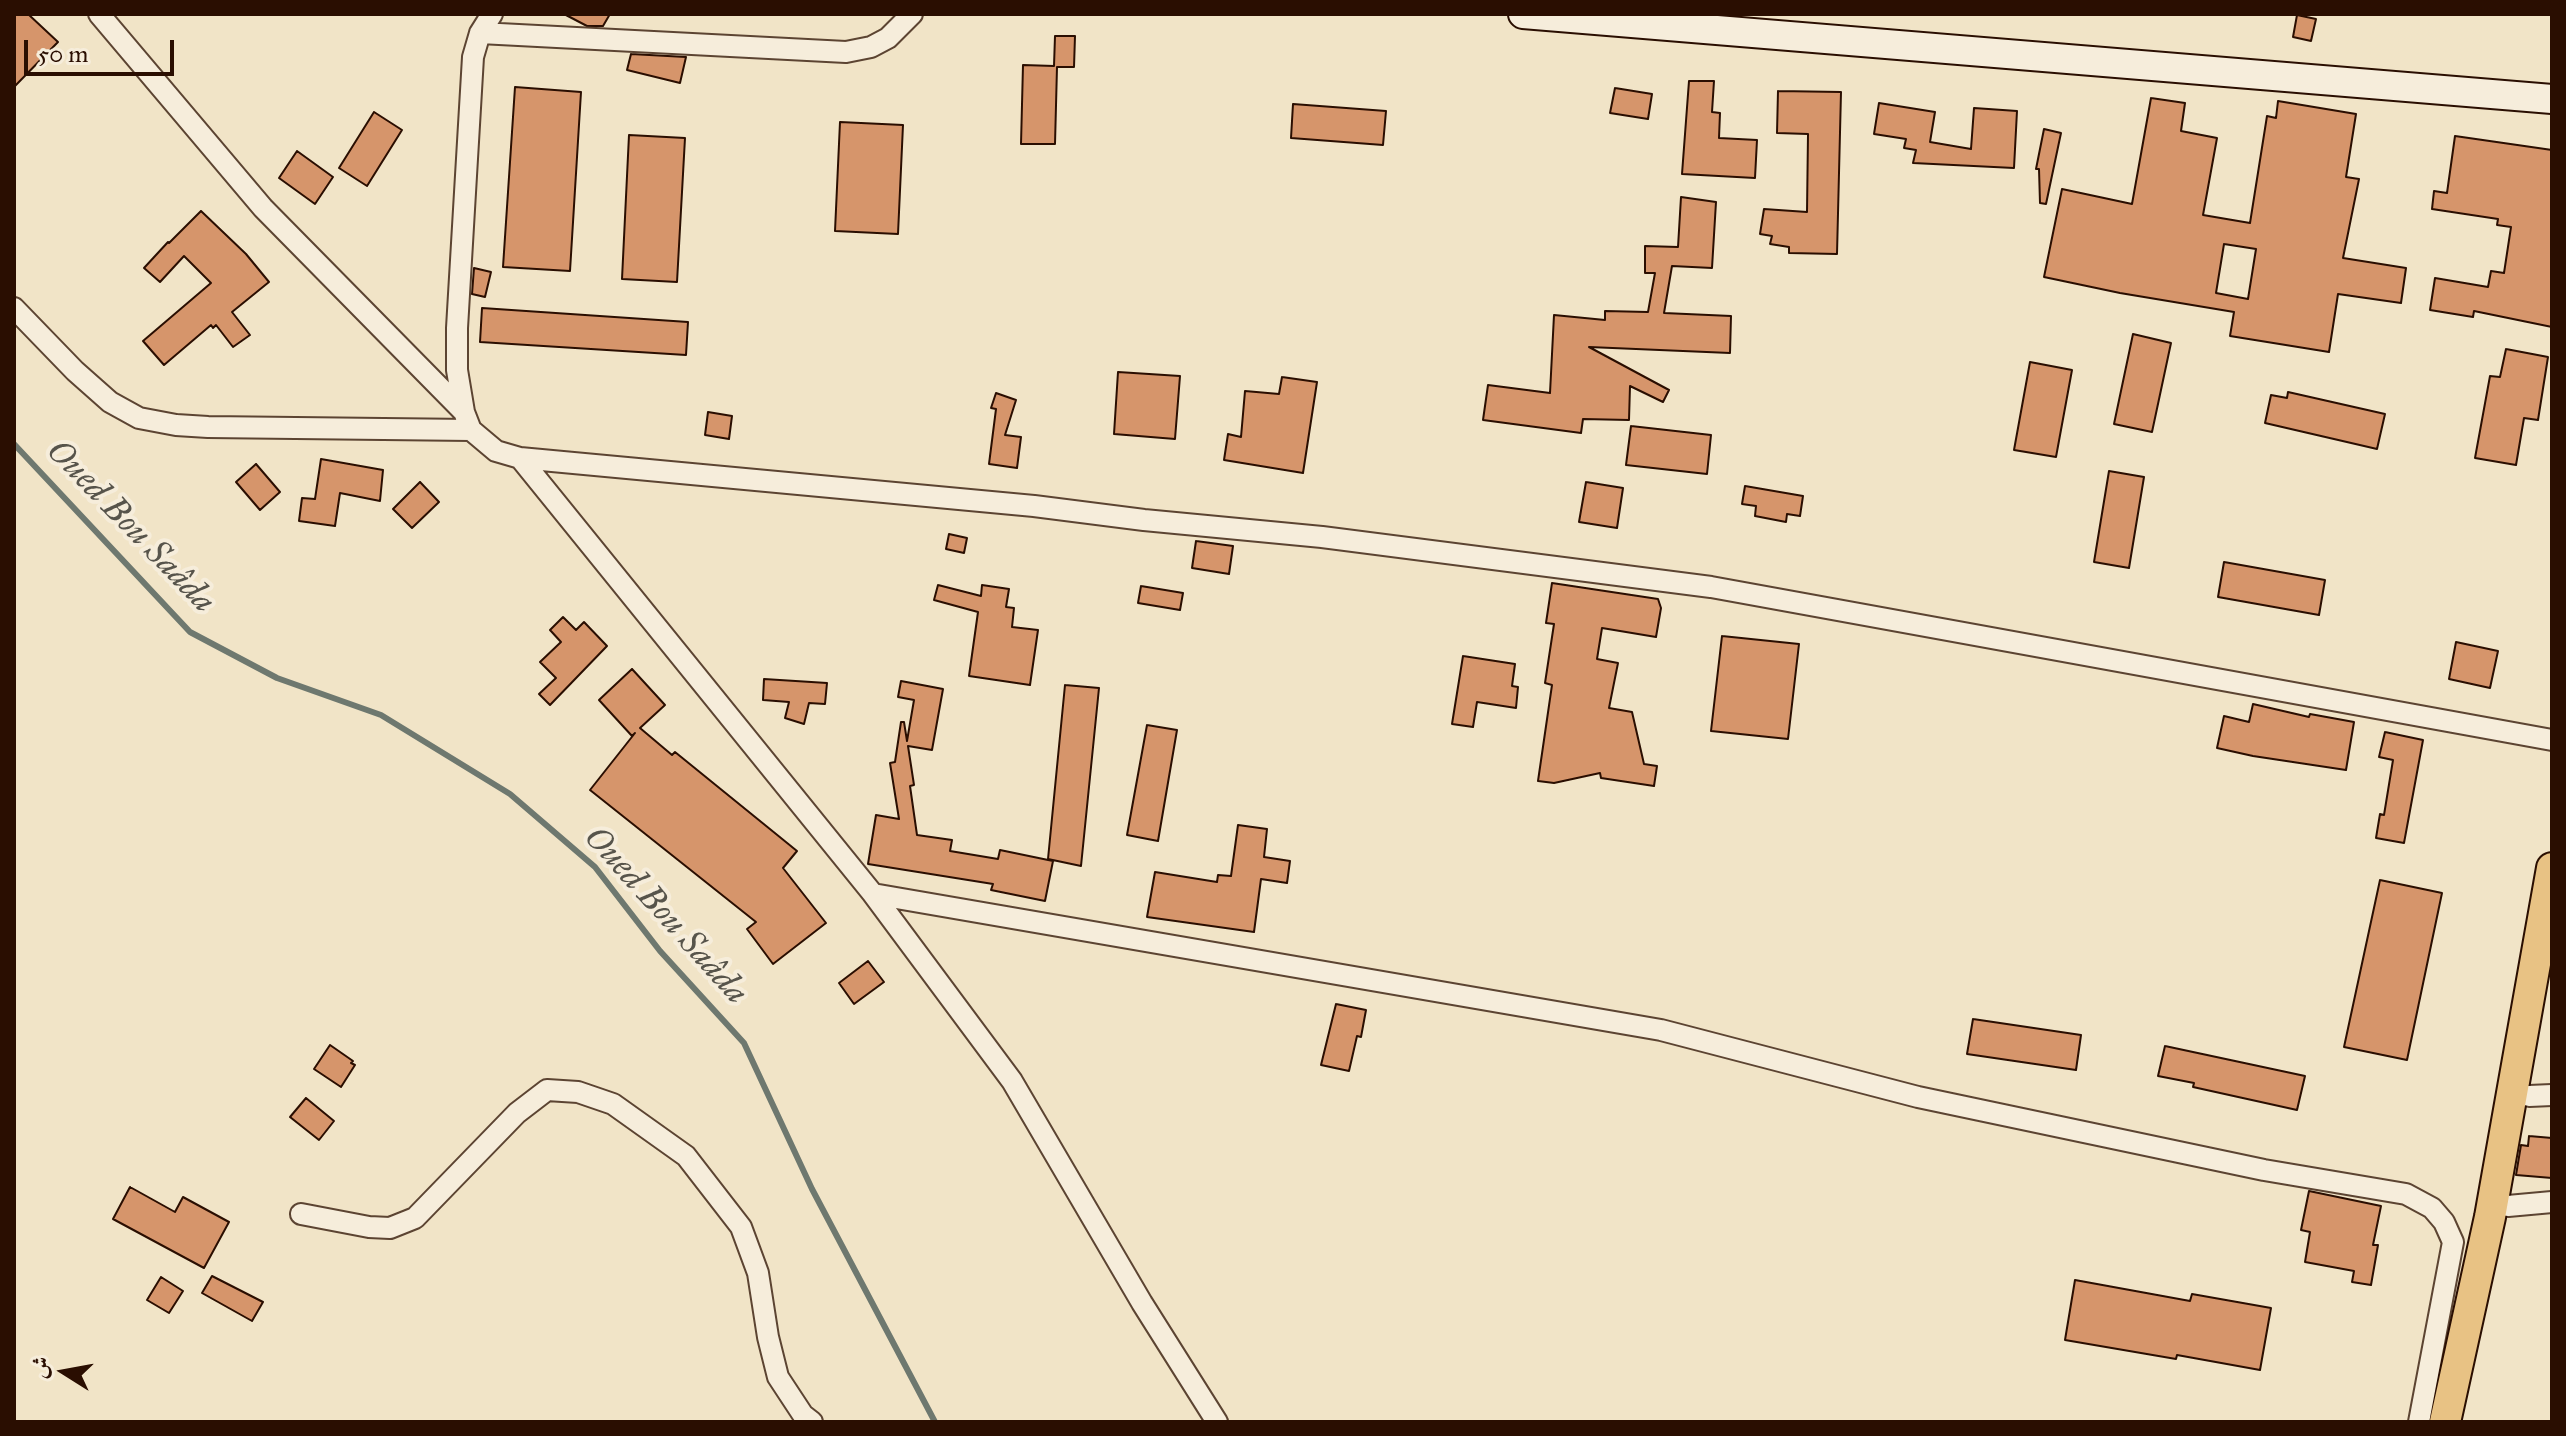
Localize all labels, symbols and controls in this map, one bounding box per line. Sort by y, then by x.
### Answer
scale bar [28,24,178,74]
text: 50 m [38,39,88,69]
water label: Oued Bou Saâda [37,432,223,622]
water label: Oued Bou Saâda [575,819,755,1013]
north arrow [24,1332,104,1412]
text: ش [25,1354,55,1381]

